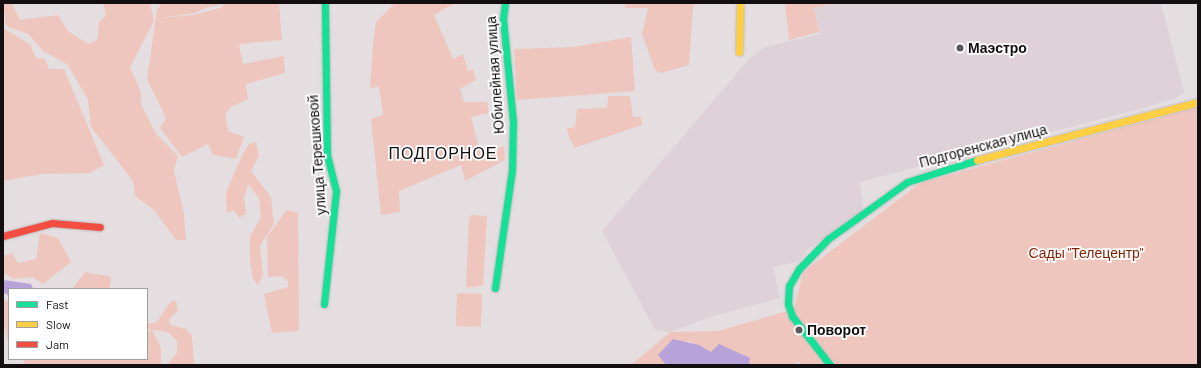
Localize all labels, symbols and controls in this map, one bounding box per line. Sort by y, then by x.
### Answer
street label: Юбилейная улица [482,15,508,135]
place label: Маэстро [968,40,1027,56]
marker: Маэстро [955,43,965,53]
street label: улица Терешковой [304,94,330,216]
street label: Подгоренская улица [917,121,1049,171]
district label: ПОДГОРНОЕ [389,143,497,163]
park label: Сады "Телецентр" [1028,245,1144,261]
legend [8,288,148,360]
text: Fast [46,297,69,311]
text: Slow [46,317,71,331]
place label: Поворот [807,322,866,338]
marker: Поворот [794,325,804,335]
text: Jam [46,337,69,351]

